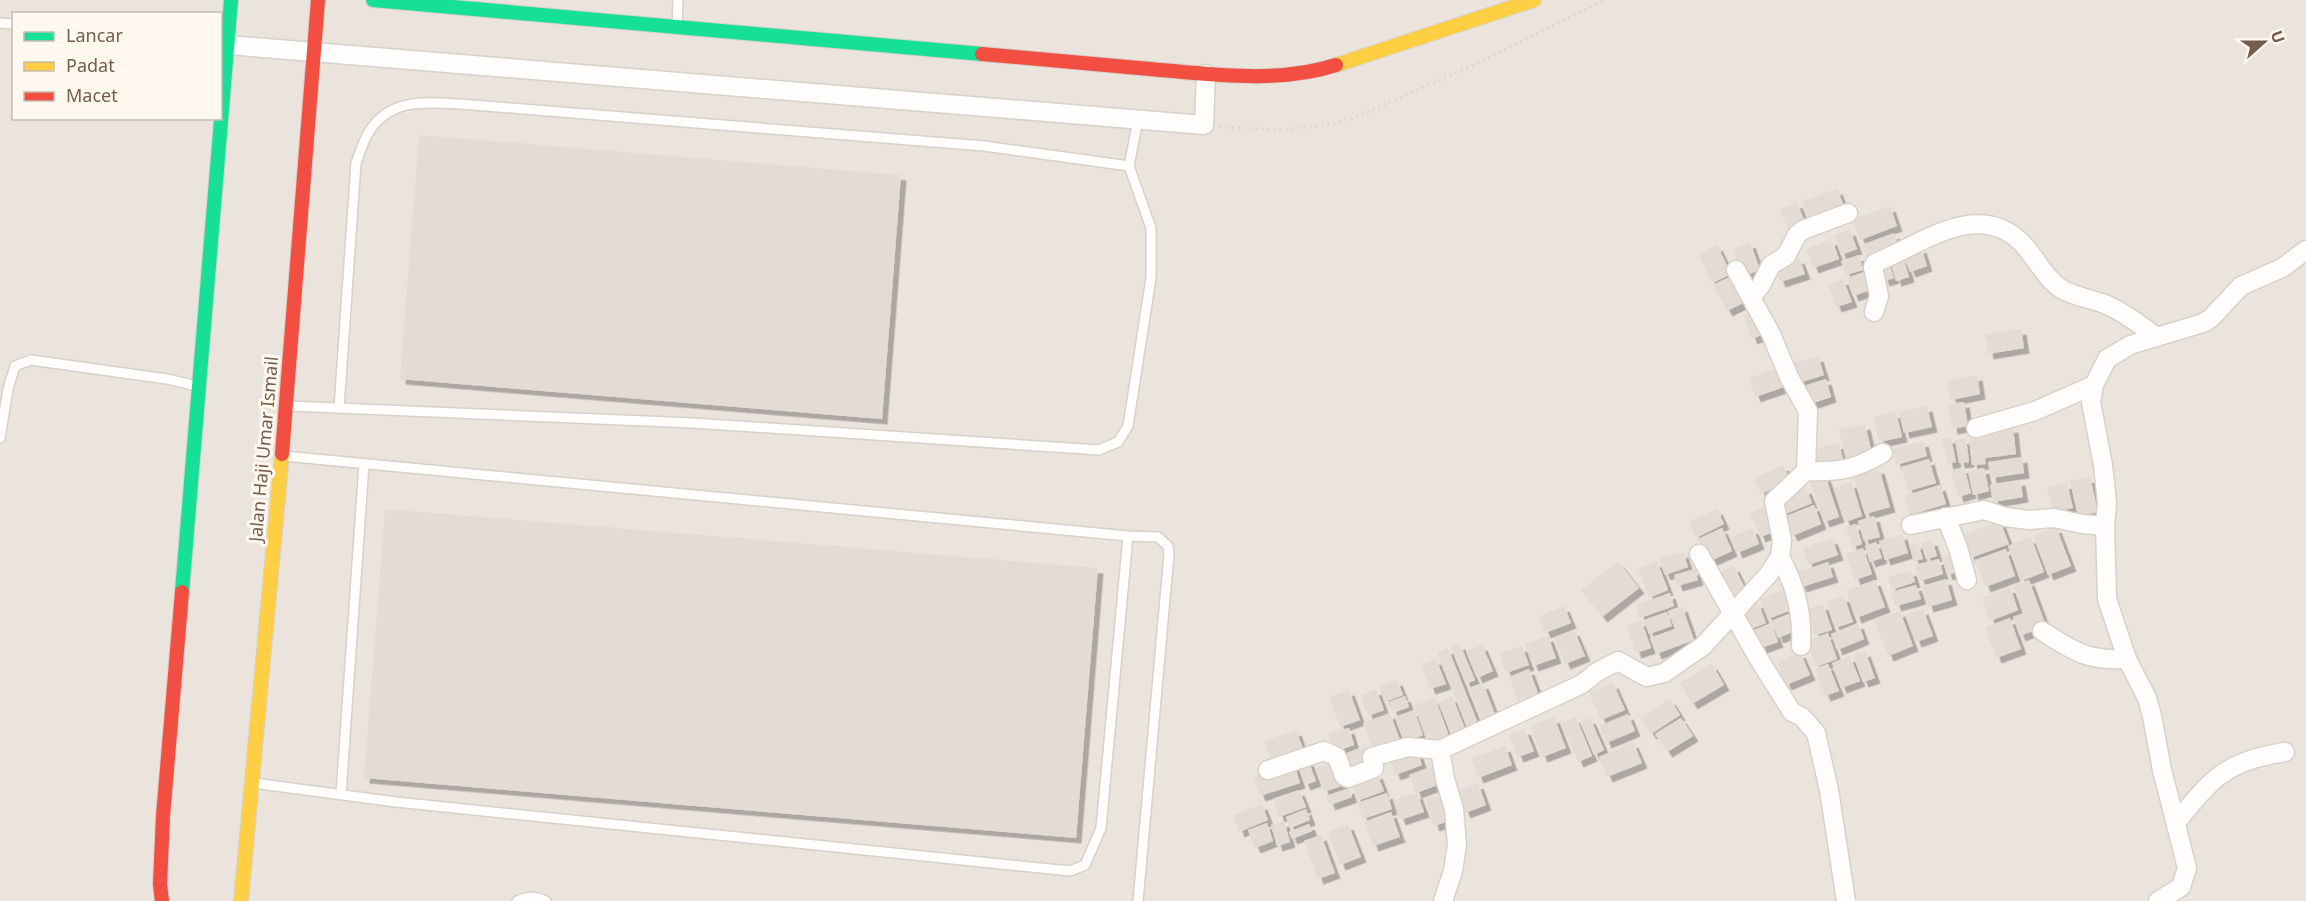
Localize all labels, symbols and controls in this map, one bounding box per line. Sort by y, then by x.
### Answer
legend [12,12,222,120]
north arrow [2234,12,2294,72]
text: Lancar [66,23,123,47]
text: U [2266,27,2290,46]
text: Padat [66,53,115,77]
text: Macet [66,83,118,107]
street label: Jalan Haji Umar Ismail [243,355,283,545]

